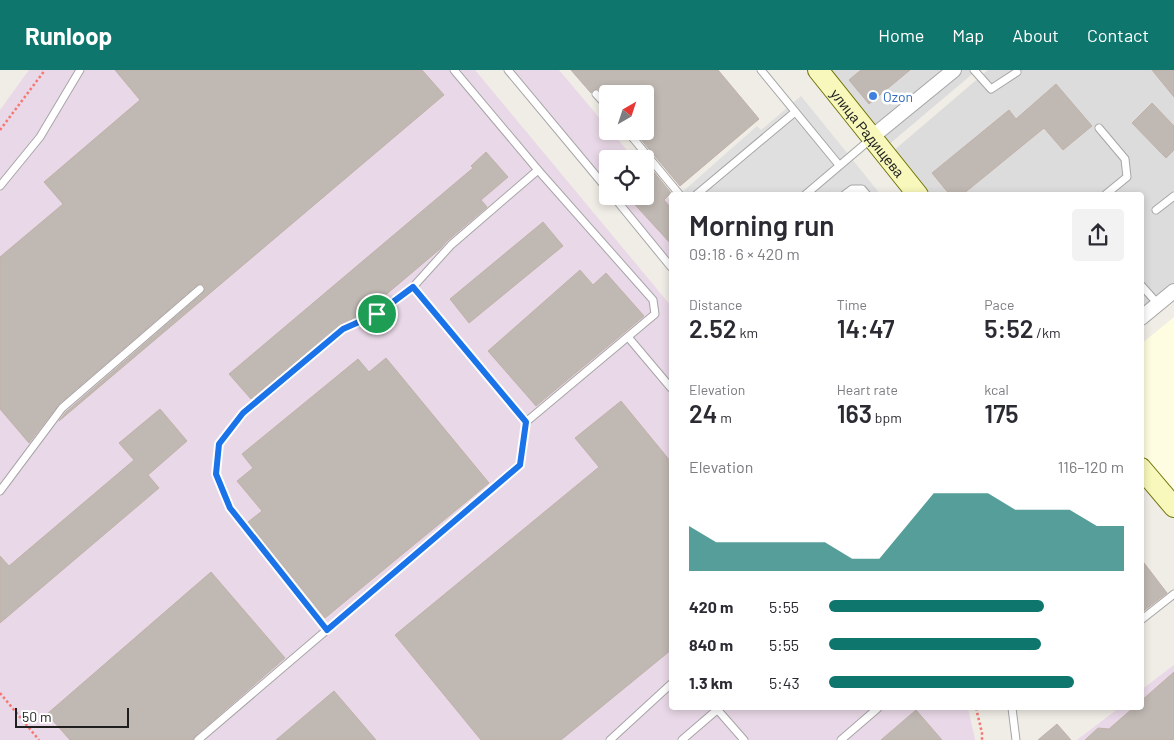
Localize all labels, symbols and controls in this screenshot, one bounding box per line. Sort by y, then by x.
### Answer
text: Runloop [25,21,112,50]
text: Home [878,24,924,46]
text: Map [952,24,984,46]
text: About [1012,24,1059,46]
text: Contact [1087,24,1149,46]
north arrow [599,85,654,140]
map controls [599,85,654,205]
street label: улица Радищева [828,85,909,180]
place label: Ozon [883,88,913,105]
marker: Ozon [867,90,879,102]
button: locate [599,150,654,205]
text: Morning run [689,208,835,242]
button: share [1072,209,1124,261]
text: 09:18 · 6 × 420 m [689,244,800,263]
pin [356,293,398,335]
text: Distance [689,296,742,313]
text: Time [837,296,867,313]
text: Pace [984,296,1014,313]
icon: arrive [363,300,391,328]
text: 2.52 [689,313,737,343]
text: 14:47 [837,313,894,343]
text: 5:52 [984,313,1033,343]
text: km [737,324,758,341]
text: /km [1033,324,1060,341]
text: Elevation [689,381,745,398]
text: Heart rate [837,381,898,398]
text: kcal [984,381,1009,398]
text: 24 [689,398,717,428]
text: 163 [837,398,872,428]
text: 175 [984,398,1019,428]
text: m [717,409,732,426]
text: bpm [872,409,902,426]
text: Elevation [689,457,753,476]
text: 116–120 m [1058,457,1124,476]
text: 420 m [689,597,733,616]
text: 5:55 [769,597,799,616]
text: 840 m [689,635,733,654]
text: 5:55 [769,635,799,654]
text: 1.3 km [689,673,733,692]
text: 5:43 [769,673,800,692]
scale bar [15,705,129,728]
text: 50 m [22,708,51,725]

